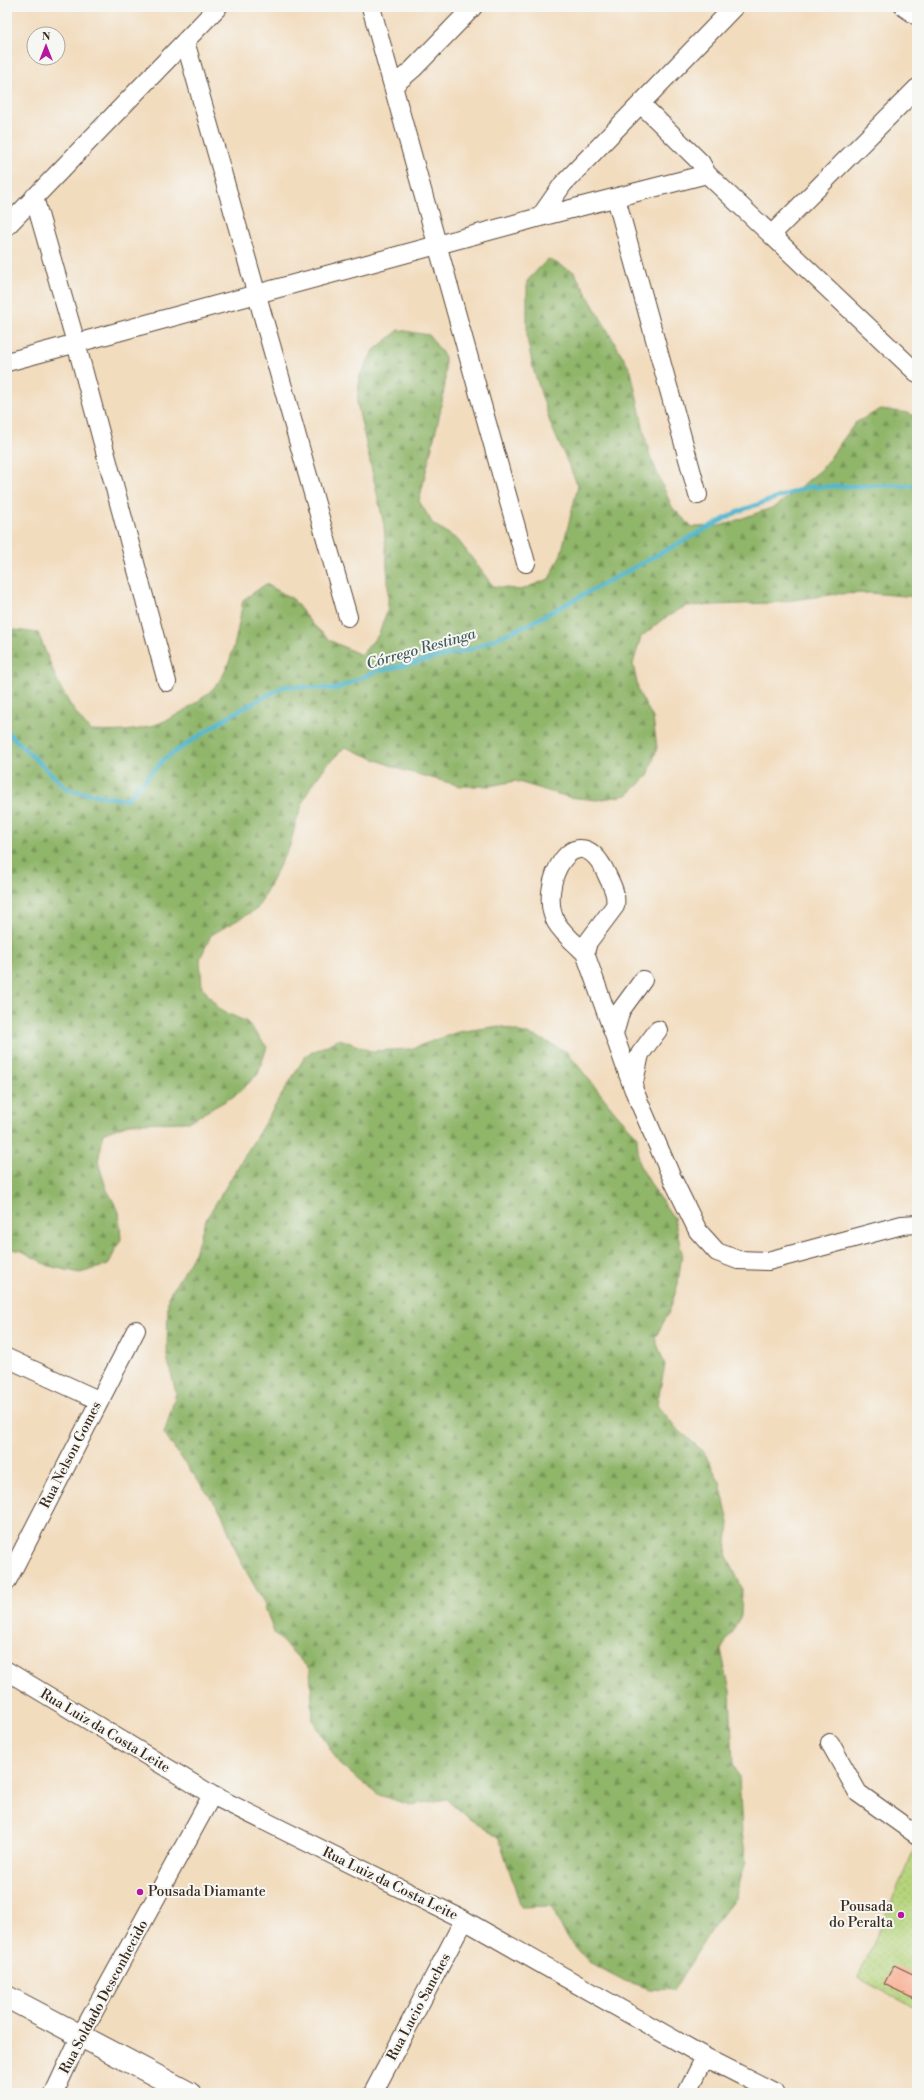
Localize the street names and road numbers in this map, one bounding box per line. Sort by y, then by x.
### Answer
street label: Rua Nelson Gomes [36,1398,106,1512]
street label: Rua Luiz da Costa Leite [37,1685,173,1777]
street label: Rua Luiz da Costa Leite [319,1843,461,1925]
street label: Rua Soldado Desconhecido [56,1917,152,2077]
street label: Rua Lucio Sanches [383,1950,455,2064]

